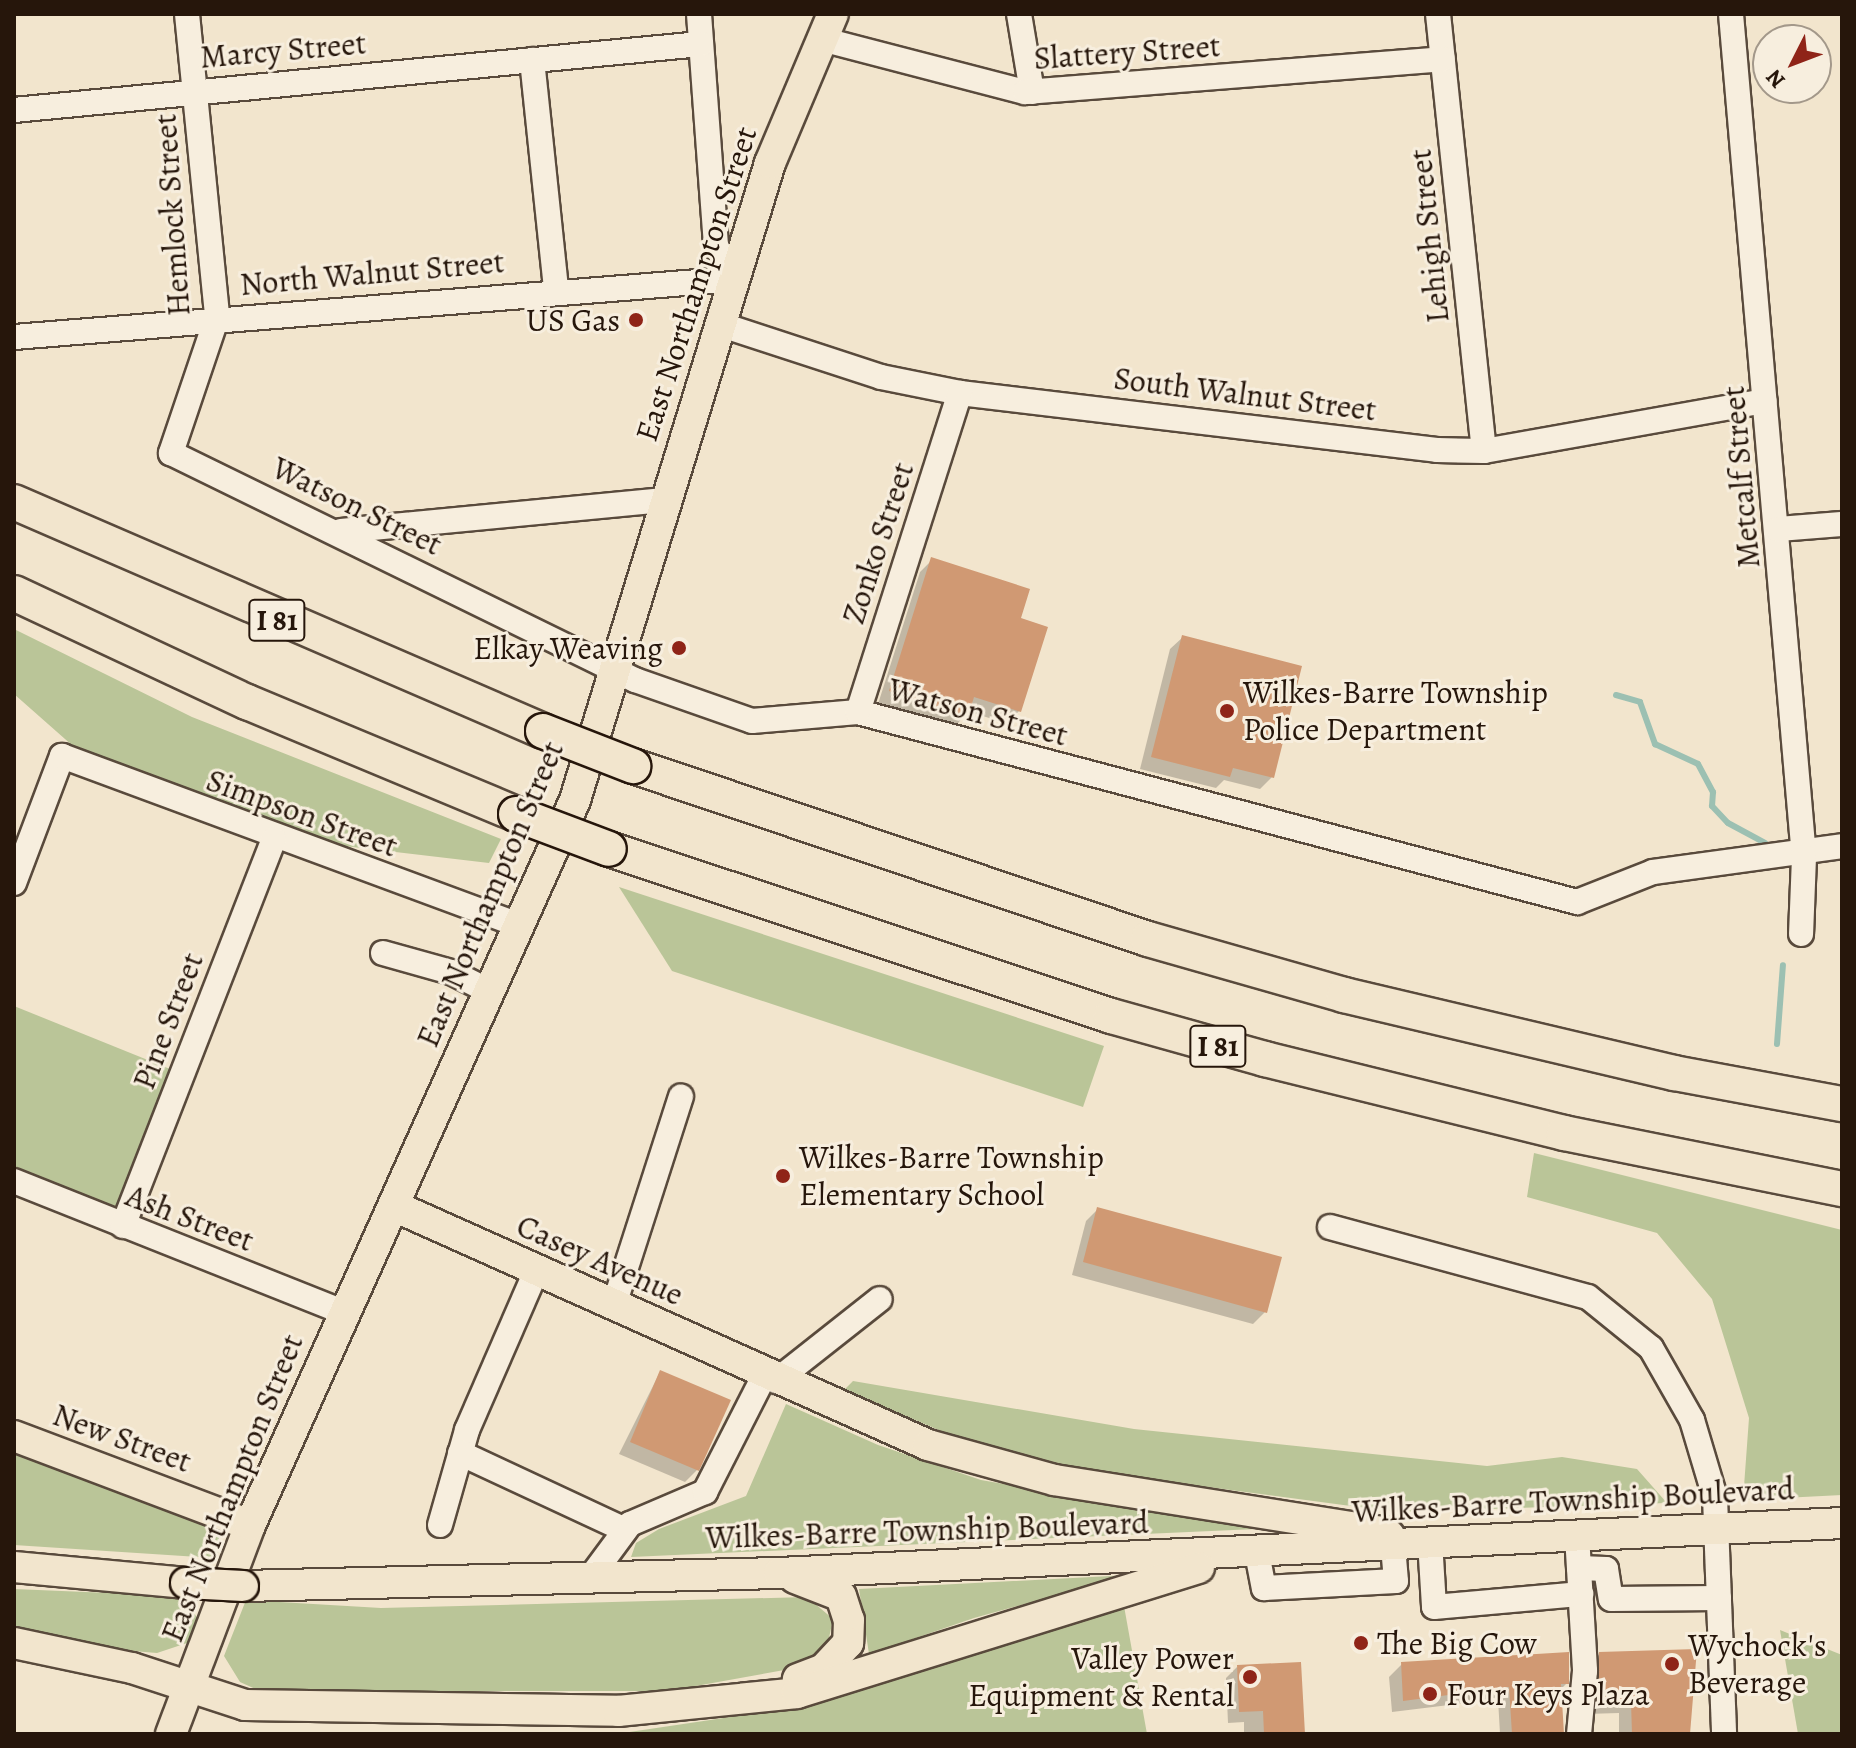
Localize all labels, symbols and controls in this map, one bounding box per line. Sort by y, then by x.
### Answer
street label: Marcy Street [198,24,368,76]
north arrow [1752,24,1832,104]
street label: Slattery Street [1032,26,1222,78]
text: N [1759,63,1792,95]
street label: Hemlock Street [146,113,198,317]
street label: East Northampton Street [627,122,765,446]
street label: Lehigh Street [1401,147,1457,325]
street label: North Walnut Street [238,242,506,304]
place label: US Gas [526,301,620,339]
marker: US Gas [627,311,645,329]
street label: South Walnut Street [1112,359,1378,429]
street label: Metcalf Street [1714,384,1768,570]
street label: Watson Street [266,448,448,564]
street label: Zonko Street [834,458,922,628]
road number: I 81 [247,594,307,646]
place label: Elkay Weaving [473,629,663,667]
marker: Elkay Weaving [670,639,688,657]
street label: Watson Street [884,670,1072,754]
place label: Wilkes-Barre Township Police Department [1243,674,1548,749]
marker: Wilkes-Barre Township Police Department [1218,702,1236,720]
street label: East Northampton Street [408,735,572,1053]
street label: Simpson Street [201,761,403,865]
street label: Pine Street [124,947,212,1095]
road number: I 81 [1188,1020,1248,1072]
place label: Wilkes-Barre Township Elementary School [799,1139,1104,1214]
marker: Wilkes-Barre Township Elementary School [774,1167,792,1185]
street label: Ash Street [121,1176,259,1260]
street label: Casey Avenue [511,1206,689,1314]
street label: East Northampton Street [153,1328,311,1648]
street label: New Street [48,1395,196,1481]
street label: Wilkes-Barre Township Boulevard [1351,1469,1795,1531]
street label: Wilkes-Barre Township Boulevard [705,1503,1149,1557]
place label: The Big Cow [1377,1624,1537,1662]
place label: Wychock's Beverage [1688,1627,1827,1702]
marker: The Big Cow [1352,1634,1370,1652]
place label: Valley Power Equipment & Rental [968,1640,1234,1715]
marker: Wychock's Beverage [1663,1655,1681,1673]
marker: Valley Power Equipment & Rental [1241,1668,1259,1686]
place label: Four Keys Plaza [1446,1675,1650,1713]
marker: Four Keys Plaza [1421,1685,1439,1703]

